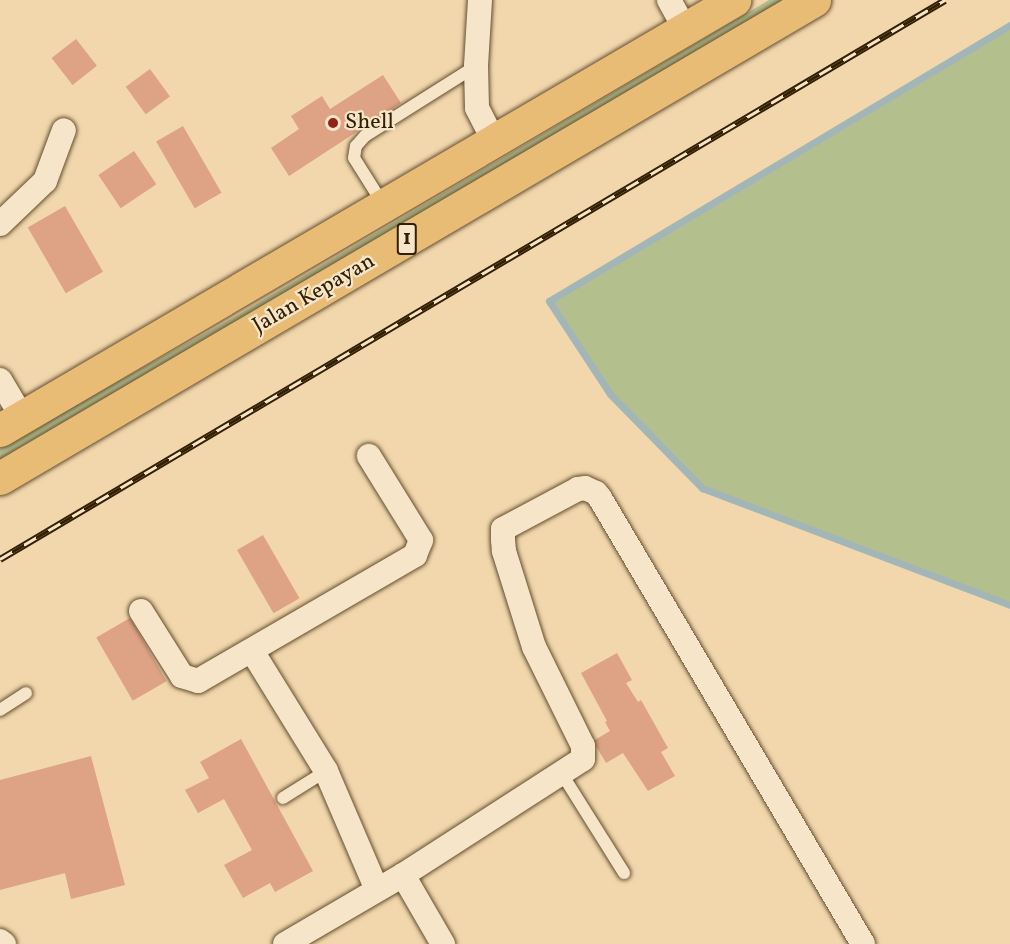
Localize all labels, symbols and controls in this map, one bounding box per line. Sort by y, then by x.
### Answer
place label: Shell [345,110,394,136]
marker: Shell [326,116,340,130]
road number: 1 [396,221,418,257]
street label: Jalan Kepayan [248,248,380,340]

